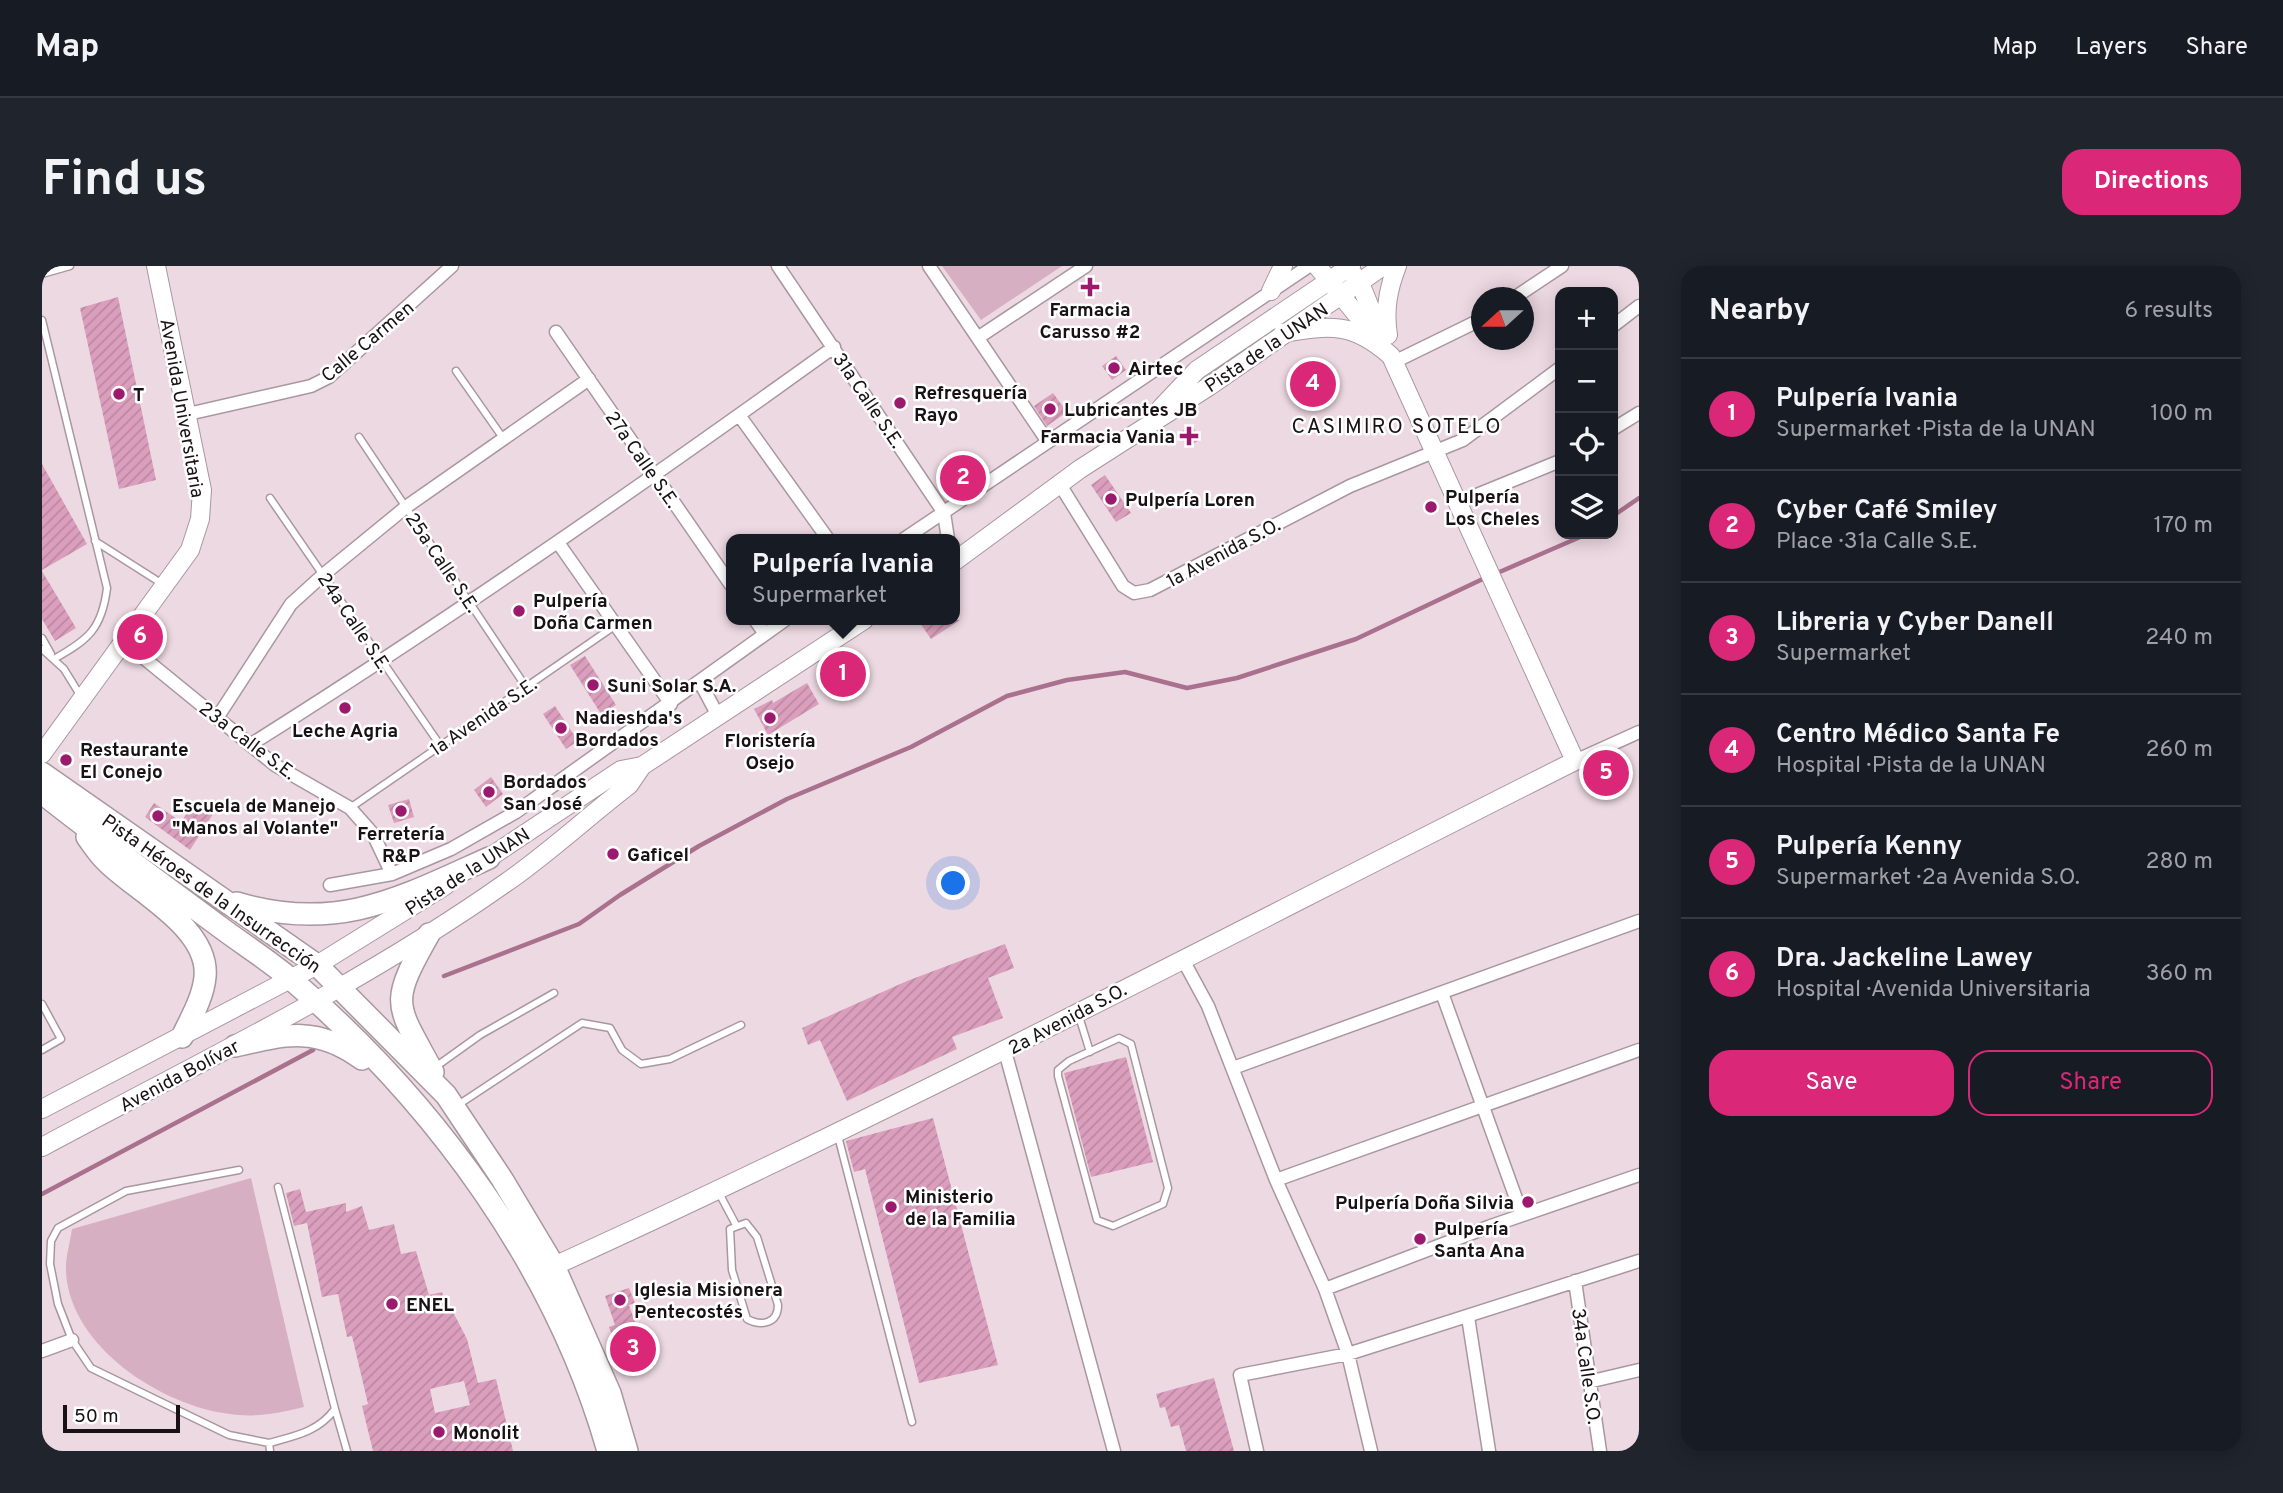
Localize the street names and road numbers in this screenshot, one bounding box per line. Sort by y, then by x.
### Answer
street label: Calle Carmen [317,297,420,388]
street label: Pista de la UNAN [1201,298,1333,399]
street label: Avenida Universitaria [153,317,209,500]
street label: 31a Calle S.E. [827,349,908,454]
street label: 27a Calle S.E. [599,407,684,513]
street label: 25a Calle S.E. [399,508,484,618]
street label: 1a Avenida S.O. [1163,514,1285,594]
street label: 24a Calle S.E. [311,569,396,678]
street label: 1a Avenida S.E. [426,673,542,762]
street label: 23a Calle S.E. [193,697,300,786]
street label: Pista Héroes de la Insurrección [97,810,325,980]
street label: Pista de la UNAN [401,823,535,922]
street label: 2a Avenida S.O. [1005,979,1131,1061]
street label: Avenida Bolívar [116,1035,245,1119]
street label: 34a Calle S.O. [1565,1307,1605,1426]

